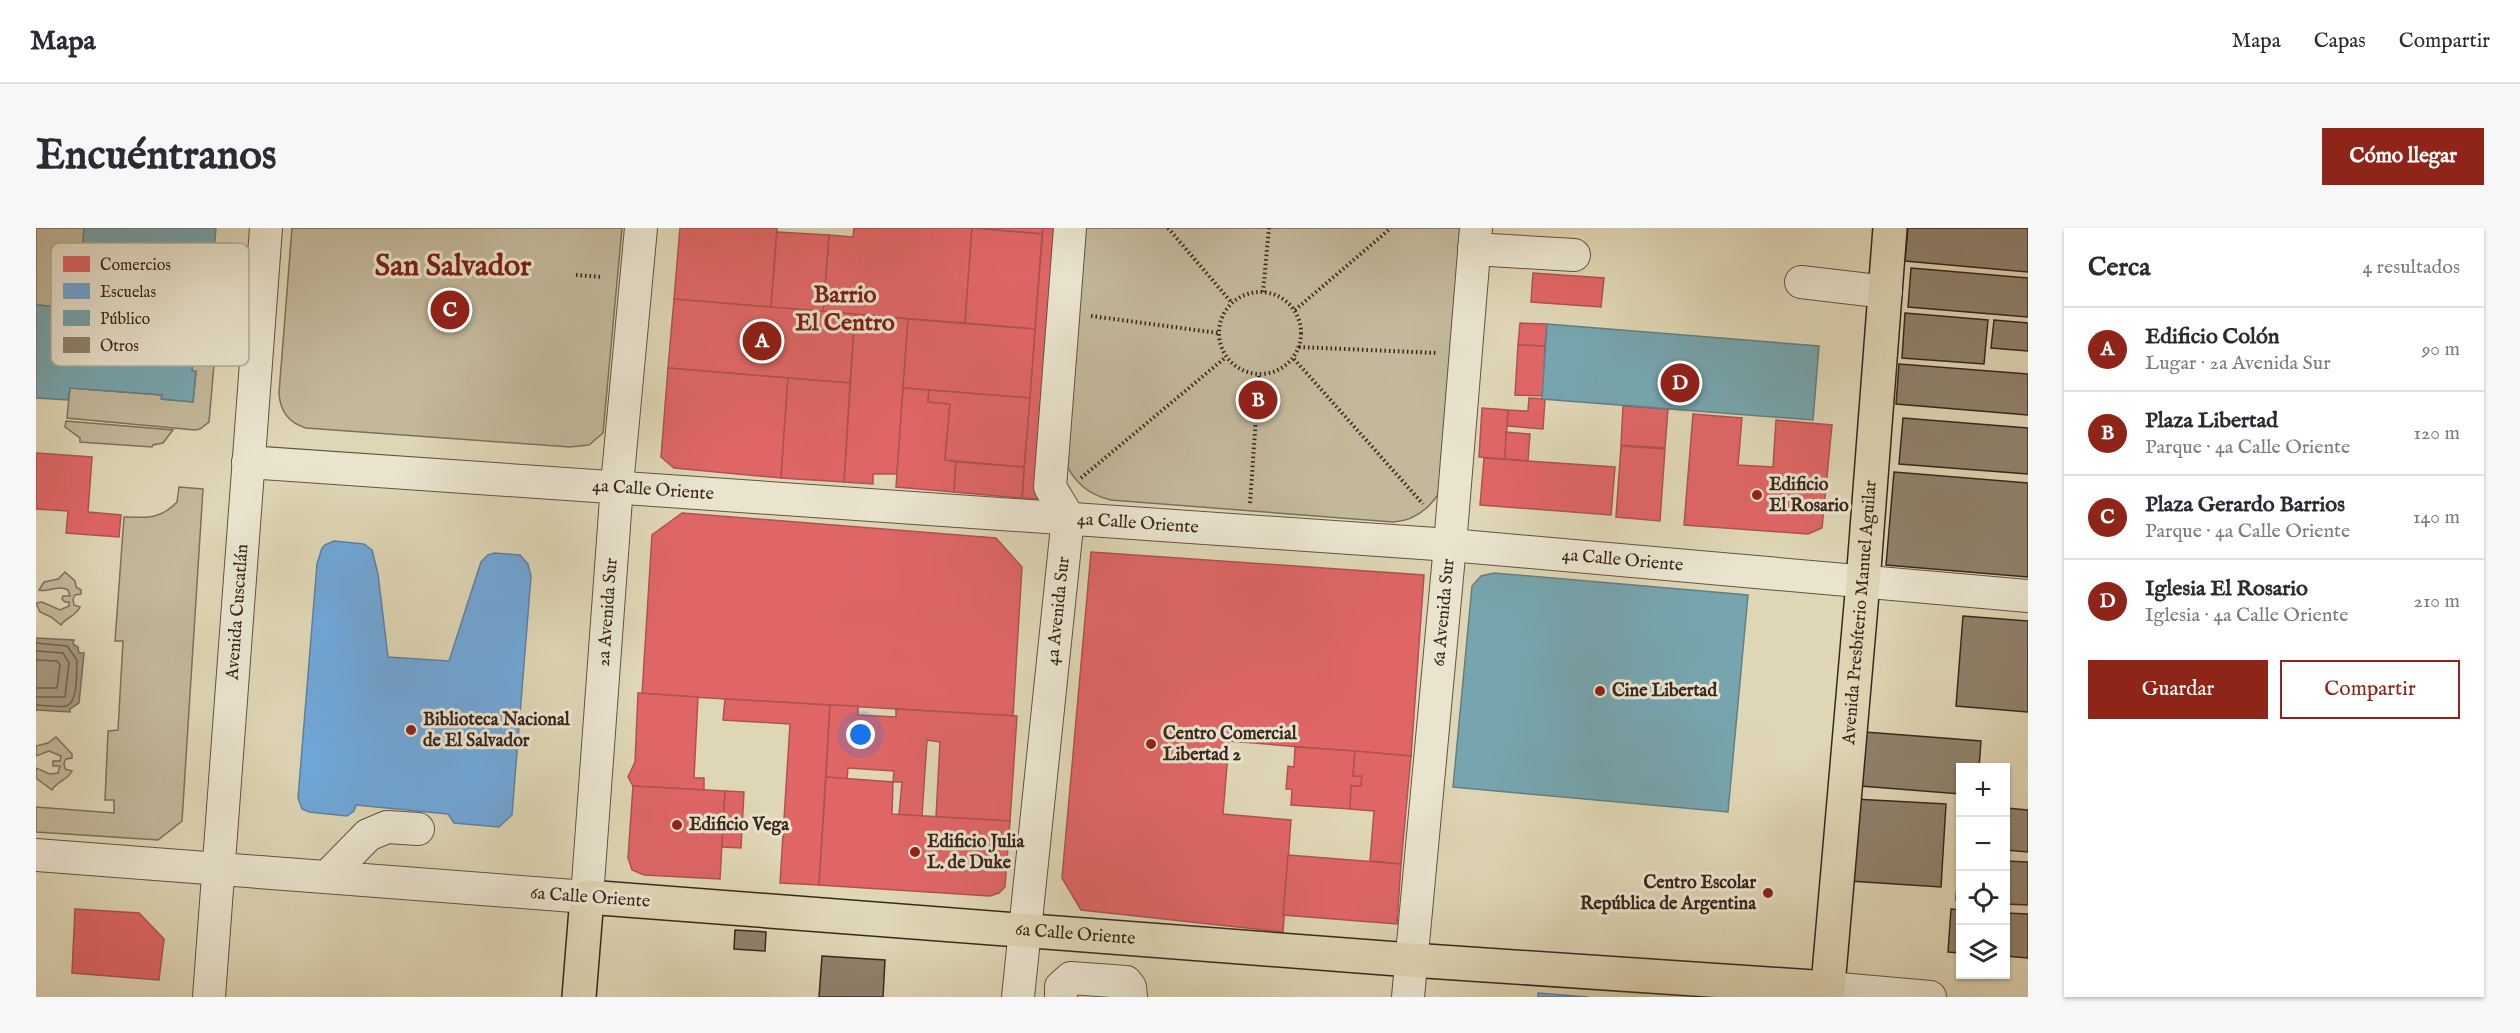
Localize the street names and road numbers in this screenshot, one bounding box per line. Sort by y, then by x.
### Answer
street label: 4a Calle Oriente [592,474,715,506]
street label: Avenida Presbíterio Manuel Aguilar [1837,479,1882,746]
street label: 4a Calle Oriente [1076,508,1199,539]
street label: Avenida Cuscatlán [221,543,254,682]
street label: 4a Calle Oriente [1561,543,1684,577]
street label: 4a Avenida Sur [1041,555,1075,667]
street label: 2a Avenida Sur [592,557,623,668]
street label: 6a Avenida Sur [1427,557,1460,668]
street label: 6a Calle Oriente [529,882,651,914]
street label: 6a Calle Oriente [1014,918,1136,950]

